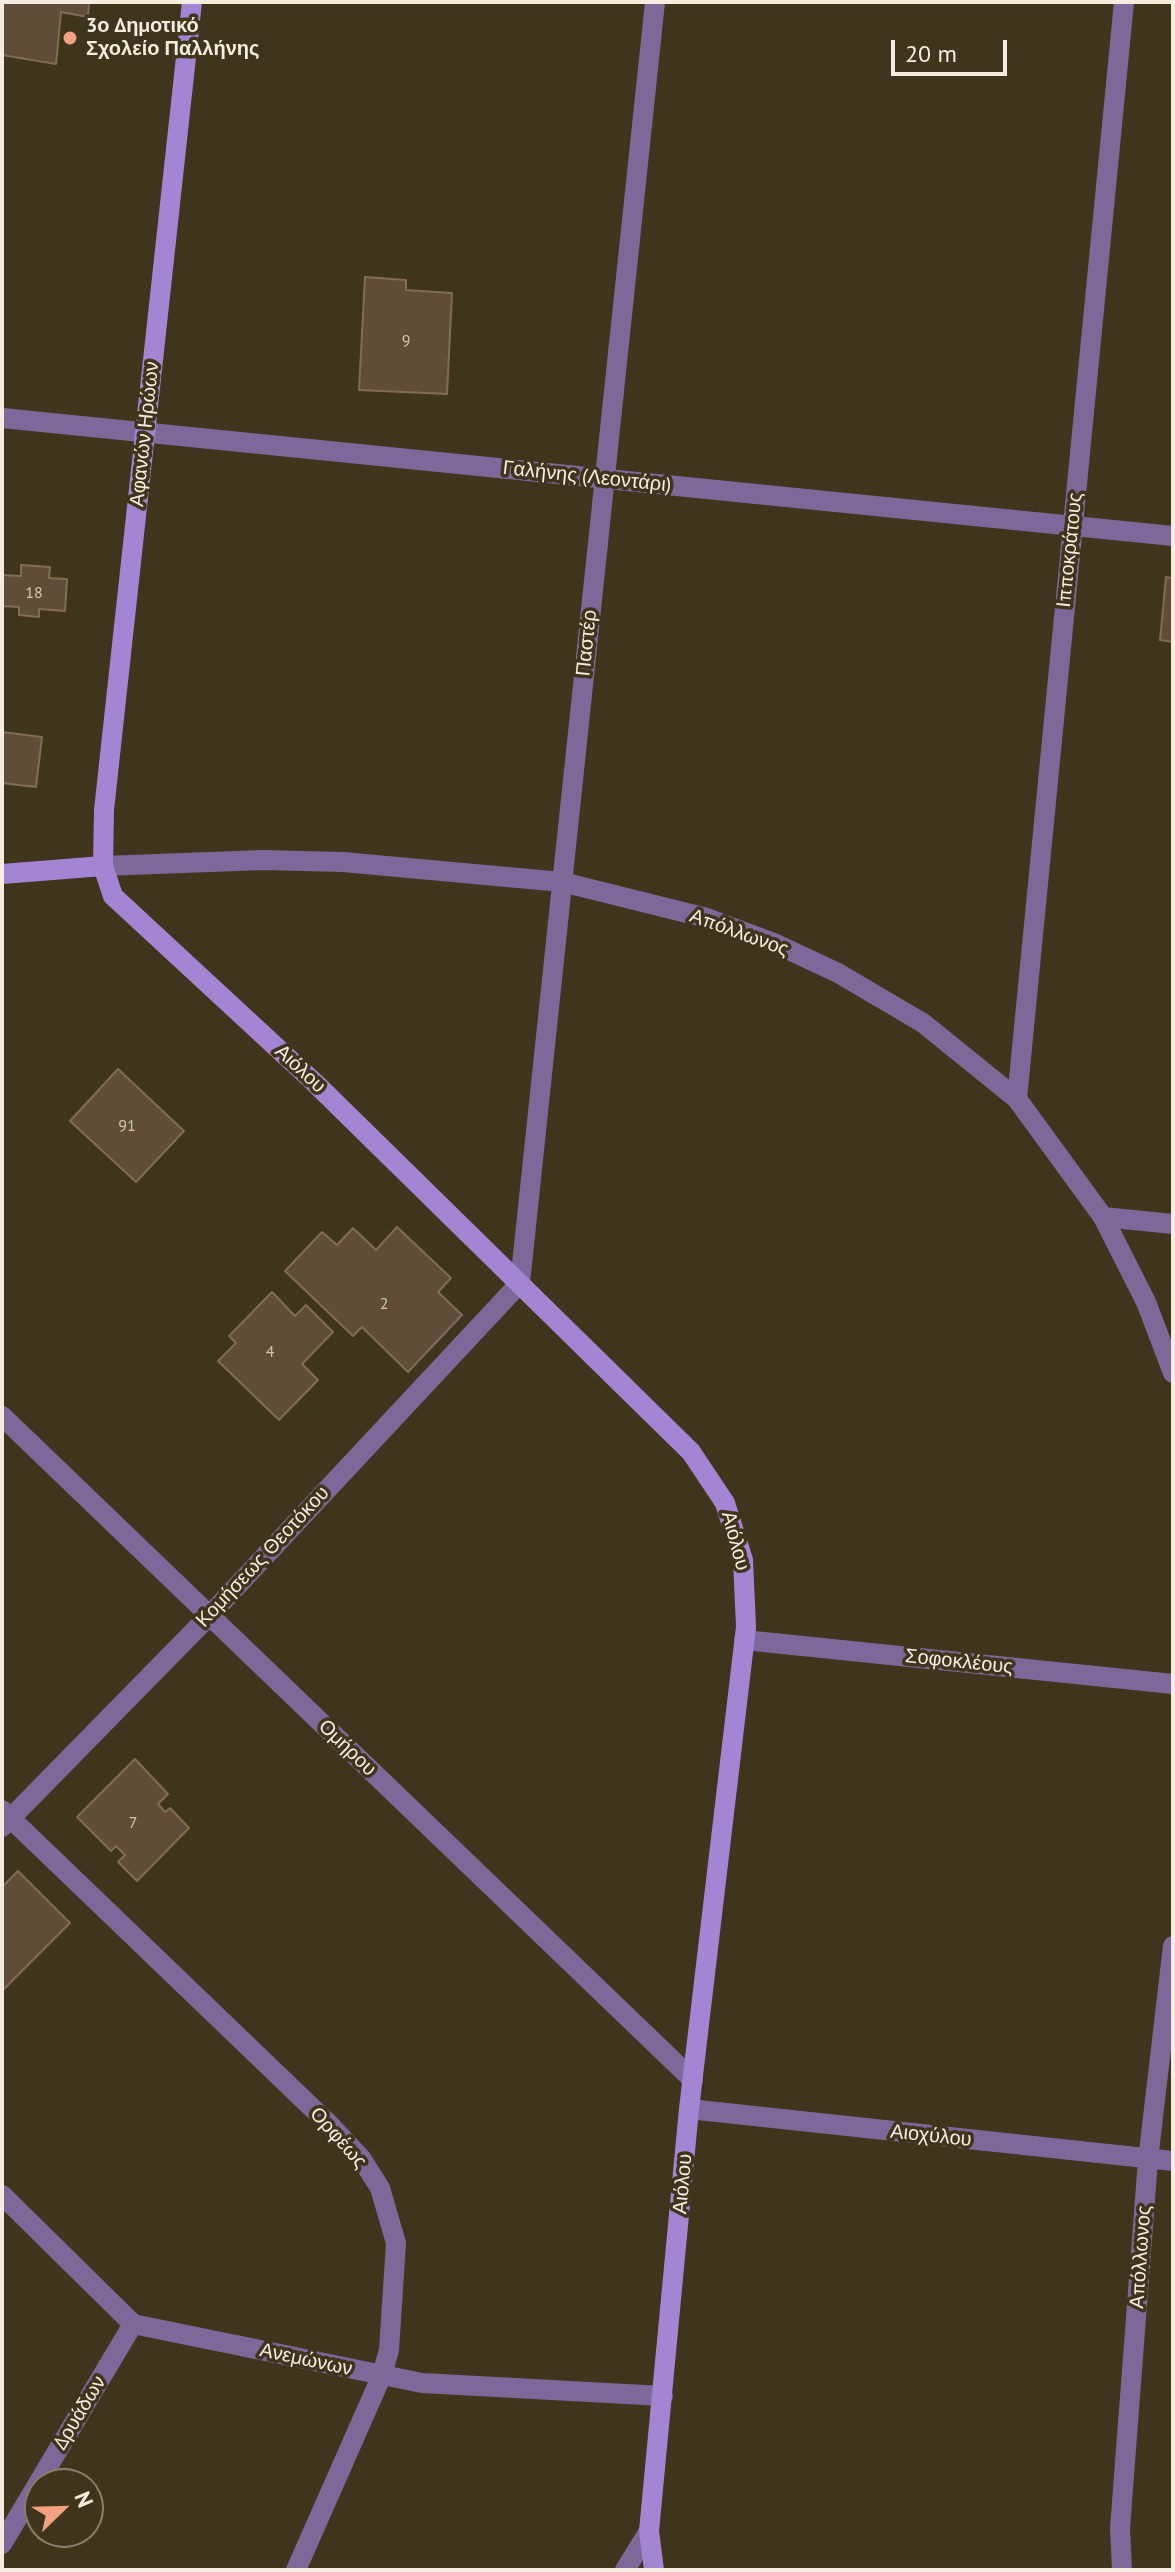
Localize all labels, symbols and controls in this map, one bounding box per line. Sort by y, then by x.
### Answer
place label: 3ο Δημοτικό Σχολείο Παλλήνης [86,14,259,61]
scale bar [895,24,1011,74]
marker: 3ο Δημοτικό Σχολείο Παλλήνης [61,29,79,47]
text: 20 m [905,38,957,69]
house number: 9 [402,331,410,351]
street label: Αφανών Ηρώων [125,360,165,508]
street label: Γαλήνης (Λεοντάρι) [502,456,672,498]
street label: Ιπποκράτους [1052,491,1088,609]
house number: 18 [25,583,43,603]
street label: Παστέρ [572,609,602,677]
street label: Απόλλωνος [686,904,792,962]
street label: Αιόλου [270,1040,330,1098]
house number: 91 [118,1116,136,1136]
house number: 2 [380,1294,388,1314]
house number: 4 [266,1342,274,1362]
street label: Κομήσεως Θεοτόκου [191,1481,335,1633]
street label: Αιόλου [716,1509,754,1573]
street label: Σοφοκλέους [904,1644,1014,1680]
street label: Ομήρου [313,1715,381,1781]
house number: 7 [129,1813,137,1833]
street label: Ορφέως [304,2102,372,2174]
street label: Αιοχύλου [889,2120,973,2152]
street label: Αιόλου [668,2153,698,2215]
street label: Απόλλωνος [1125,2205,1157,2309]
street label: Ανεμώνων [257,2338,355,2382]
street label: Δρυάδων [49,2372,111,2454]
north arrow [24,2468,104,2548]
text: N [69,2487,100,2512]

